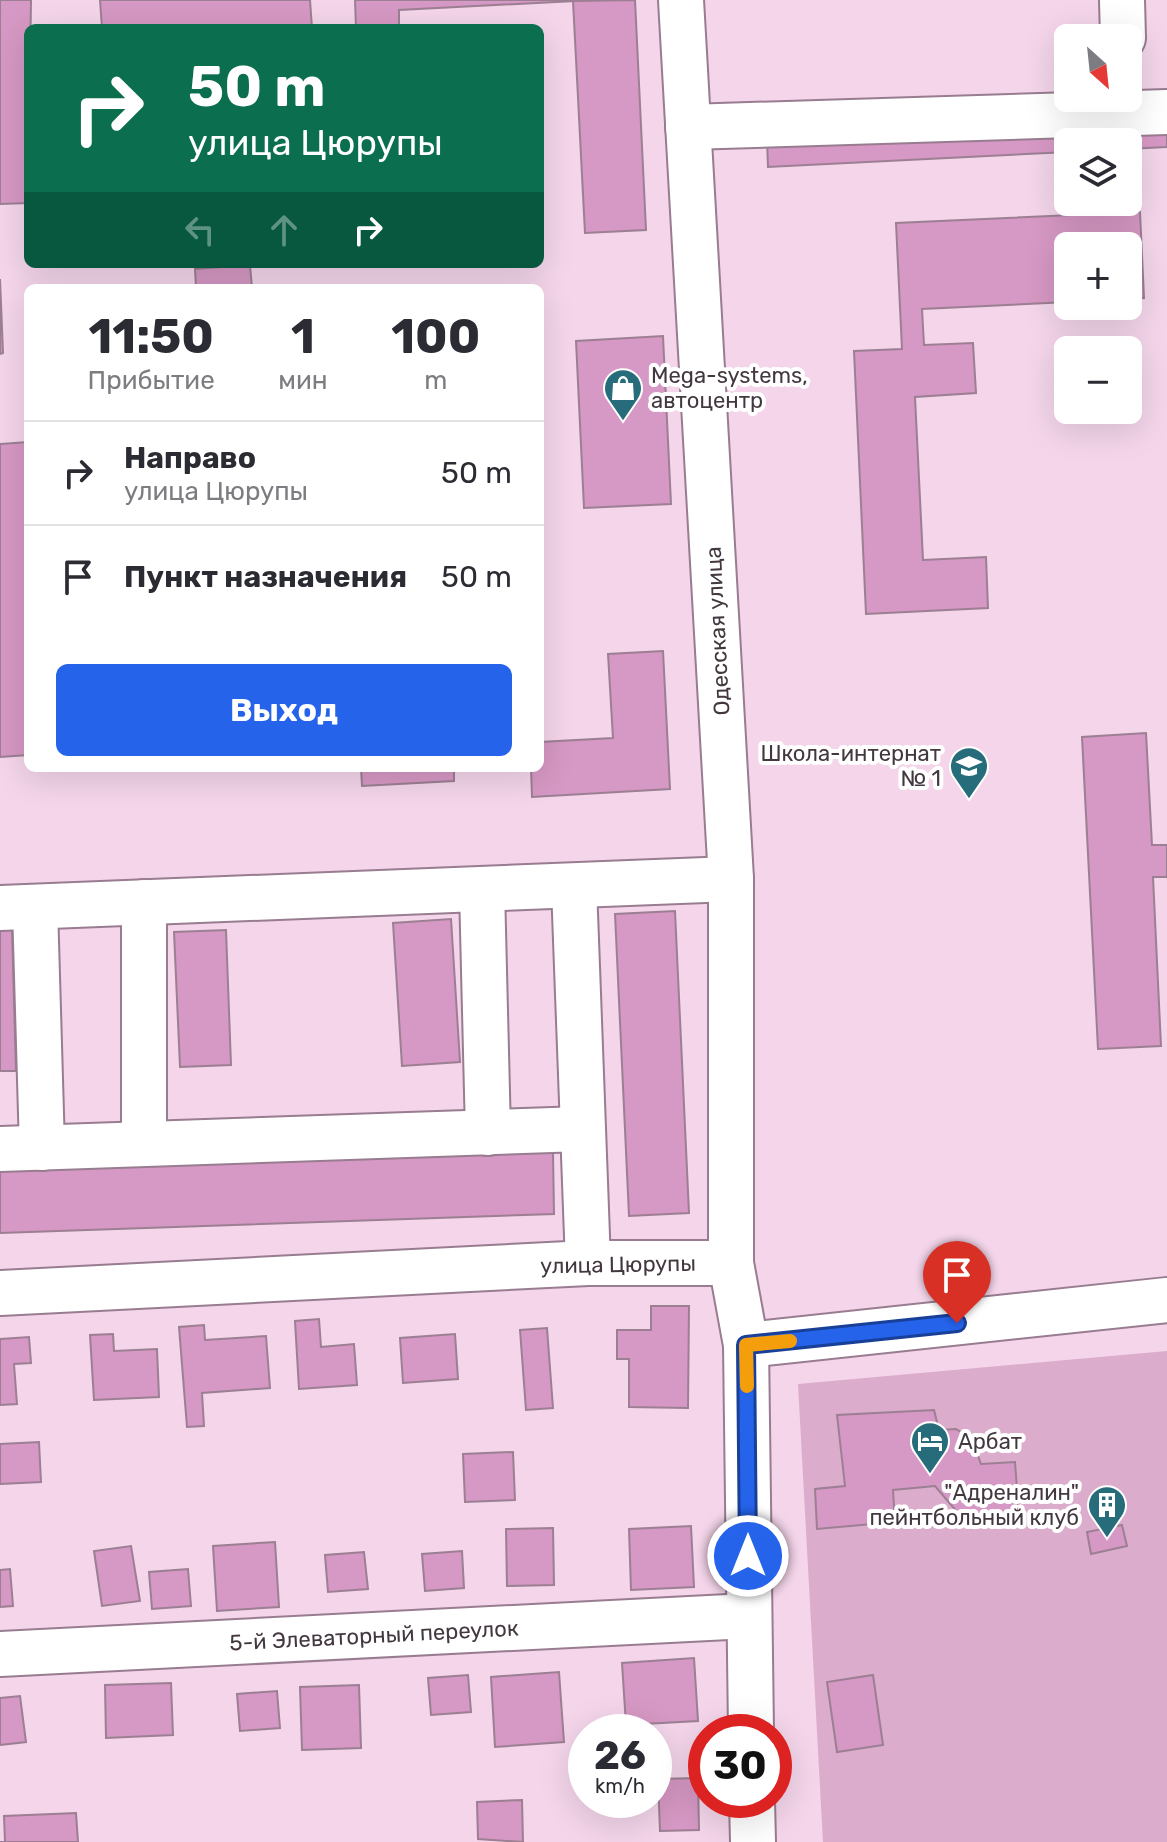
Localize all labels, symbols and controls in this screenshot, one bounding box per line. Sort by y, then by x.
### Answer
north arrow [1054,24,1142,112]
map controls [1054,24,1142,424]
text: 50 m [188,54,325,120]
icon: right [56,56,160,160]
text: улица Цюрупы [188,121,443,164]
button: layers [1054,128,1142,216]
icon: left [178,208,222,252]
icon: ahead [262,208,306,252]
icon: right [346,208,390,252]
button: + [1054,232,1142,320]
text: 11:50 [88,308,214,365]
text: 1 [291,308,315,365]
text: 100 [391,308,480,365]
button: − [1054,336,1142,424]
place label: Mega-systems, автоцентр [651,362,808,414]
text: Прибытие [88,365,215,396]
text: мин [278,365,328,396]
text: m [424,365,447,396]
shop icon: Mega-systems, автоцентр [602,367,644,422]
text: Направо [124,440,256,476]
icon: right [56,451,100,495]
text: 50 m [441,455,512,491]
text: улица Цюрупы [124,476,308,507]
street label: Одесская улица [700,546,735,716]
icon: arrive [56,555,100,599]
text: Пункт назначения [124,559,407,595]
text: 50 m [441,559,512,595]
button: Выход [56,664,512,756]
place label: Школа-интернат № 1 [760,740,941,792]
school or university icon: Школа-интернат № 1 [948,745,990,800]
pin [923,1241,991,1323]
street label: улица Цюрупы [540,1250,696,1279]
icon: arrive [935,1253,979,1297]
hotel icon: Арбат [909,1420,951,1475]
place label: Арбат [958,1428,1022,1455]
place label: "Адреналин" пейнтбольный клуб [869,1479,1079,1531]
building icon: "Адреналин" пейнтбольный клуб [1086,1484,1128,1539]
position arrow [706,1514,790,1598]
street label: 5-й Элеваторный переулок [229,1614,519,1657]
speed limit sign: 30 [688,1714,792,1818]
text: 26 [594,1732,646,1779]
text: km/h [595,1774,645,1798]

